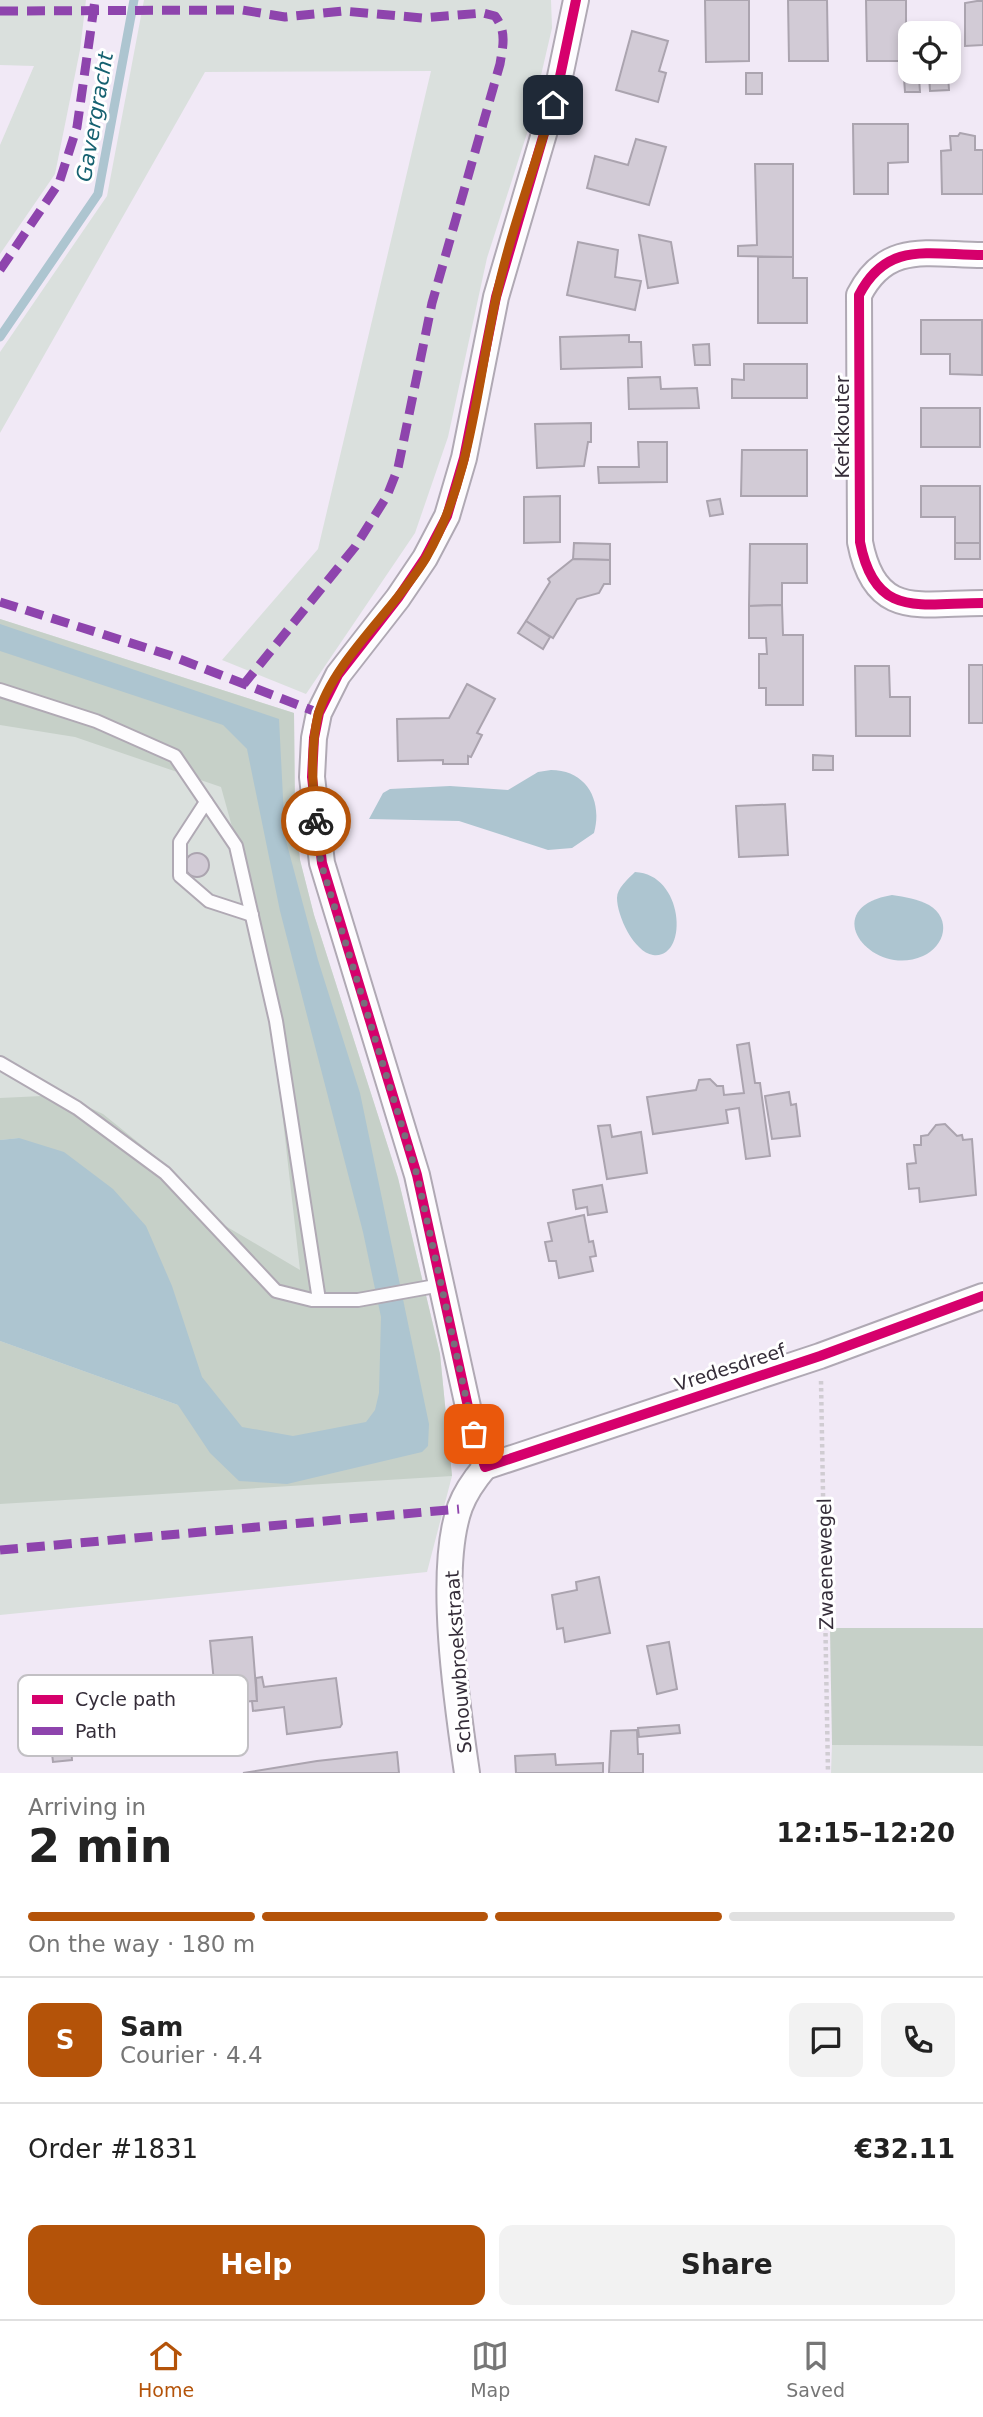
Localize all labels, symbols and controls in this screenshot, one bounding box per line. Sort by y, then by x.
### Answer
map controls [898,21,961,84]
button: locate [898,21,961,84]
water label: Gavergracht [72,50,118,184]
pin [523,75,583,135]
icon: home [534,86,572,124]
street label: Kerkkouter [831,375,853,478]
courier [281,786,351,856]
icon: bike [297,802,335,840]
street label: Vredesdreef [672,1338,789,1395]
pin [444,1404,504,1464]
icon: bag [455,1415,493,1453]
street label: Zwaenewegel [813,1498,837,1630]
street label: Schouwbroekstraat [441,1570,475,1754]
legend [18,1675,248,1756]
text: Cycle path [75,1688,176,1710]
text: Path [75,1720,117,1742]
text: Arriving in [28,1794,146,1820]
text: 12:15–12:20 [776,1818,955,1848]
text: 2 min [28,1819,172,1873]
text: On the way · 180 m [28,1931,255,1957]
button: chat [789,2003,863,2077]
button: phone [881,2003,955,2077]
text: Sam [120,2012,183,2042]
text: S [56,2025,74,2055]
text: Courier · 4.4 [120,2042,263,2068]
text: Order #1831 [28,2134,198,2164]
text: €32.11 [855,2134,955,2164]
button: Help [28,2225,485,2305]
button: Share [499,2225,955,2305]
tab: Home [138,2337,194,2401]
tab: Map [470,2337,510,2401]
tab: Saved [786,2337,845,2401]

